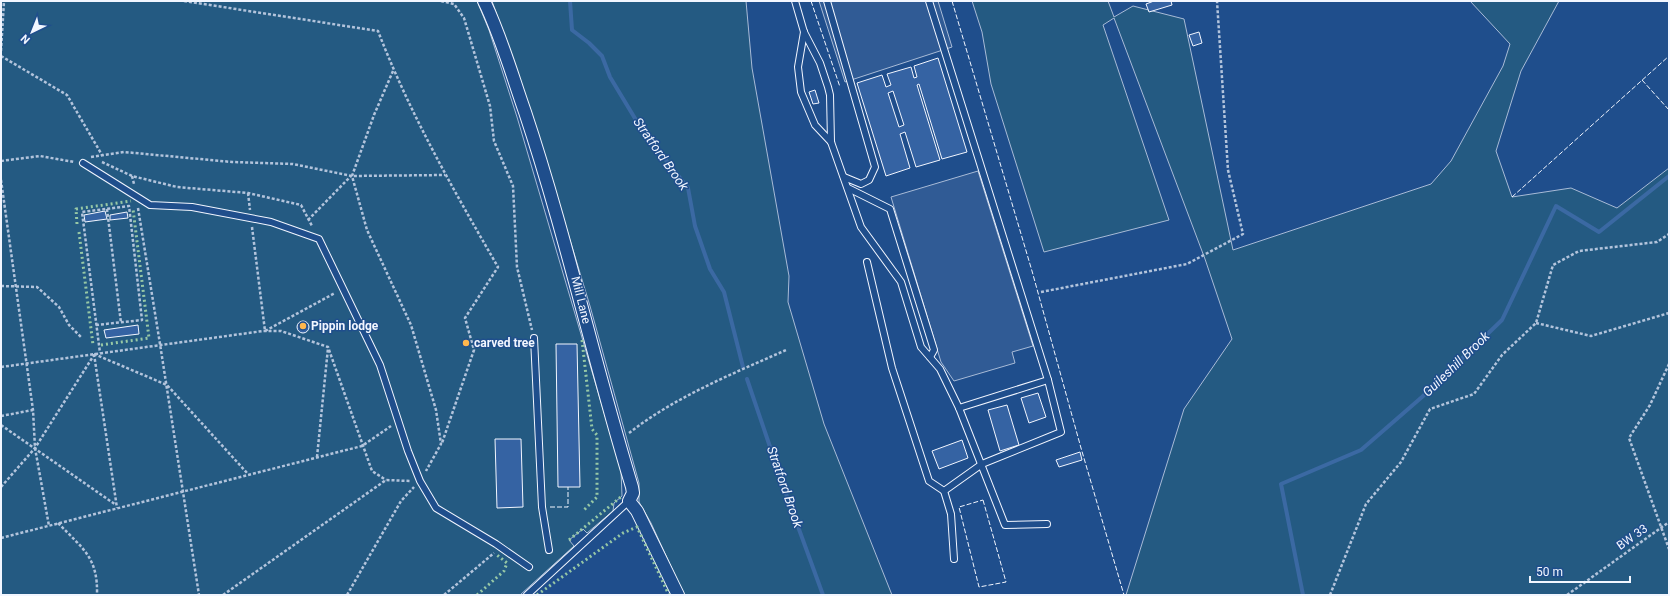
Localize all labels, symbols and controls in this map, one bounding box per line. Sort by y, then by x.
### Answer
north arrow [12,12,52,52]
text: N [18,31,33,46]
water label: Stratford Brook [630,115,692,194]
street label: Mill Lane [568,275,594,325]
place label: Pippin lodge [311,319,379,333]
marker: Pippin lodge [298,321,308,331]
water label: Guileshill Brook [1420,328,1493,400]
place label: carved tree [474,336,535,350]
marker: carved tree [461,338,471,348]
water label: Stratford Brook [764,444,806,530]
street label: BW 33 [1614,521,1650,553]
scale bar [1530,558,1630,584]
text: 50 m [1536,565,1563,579]

